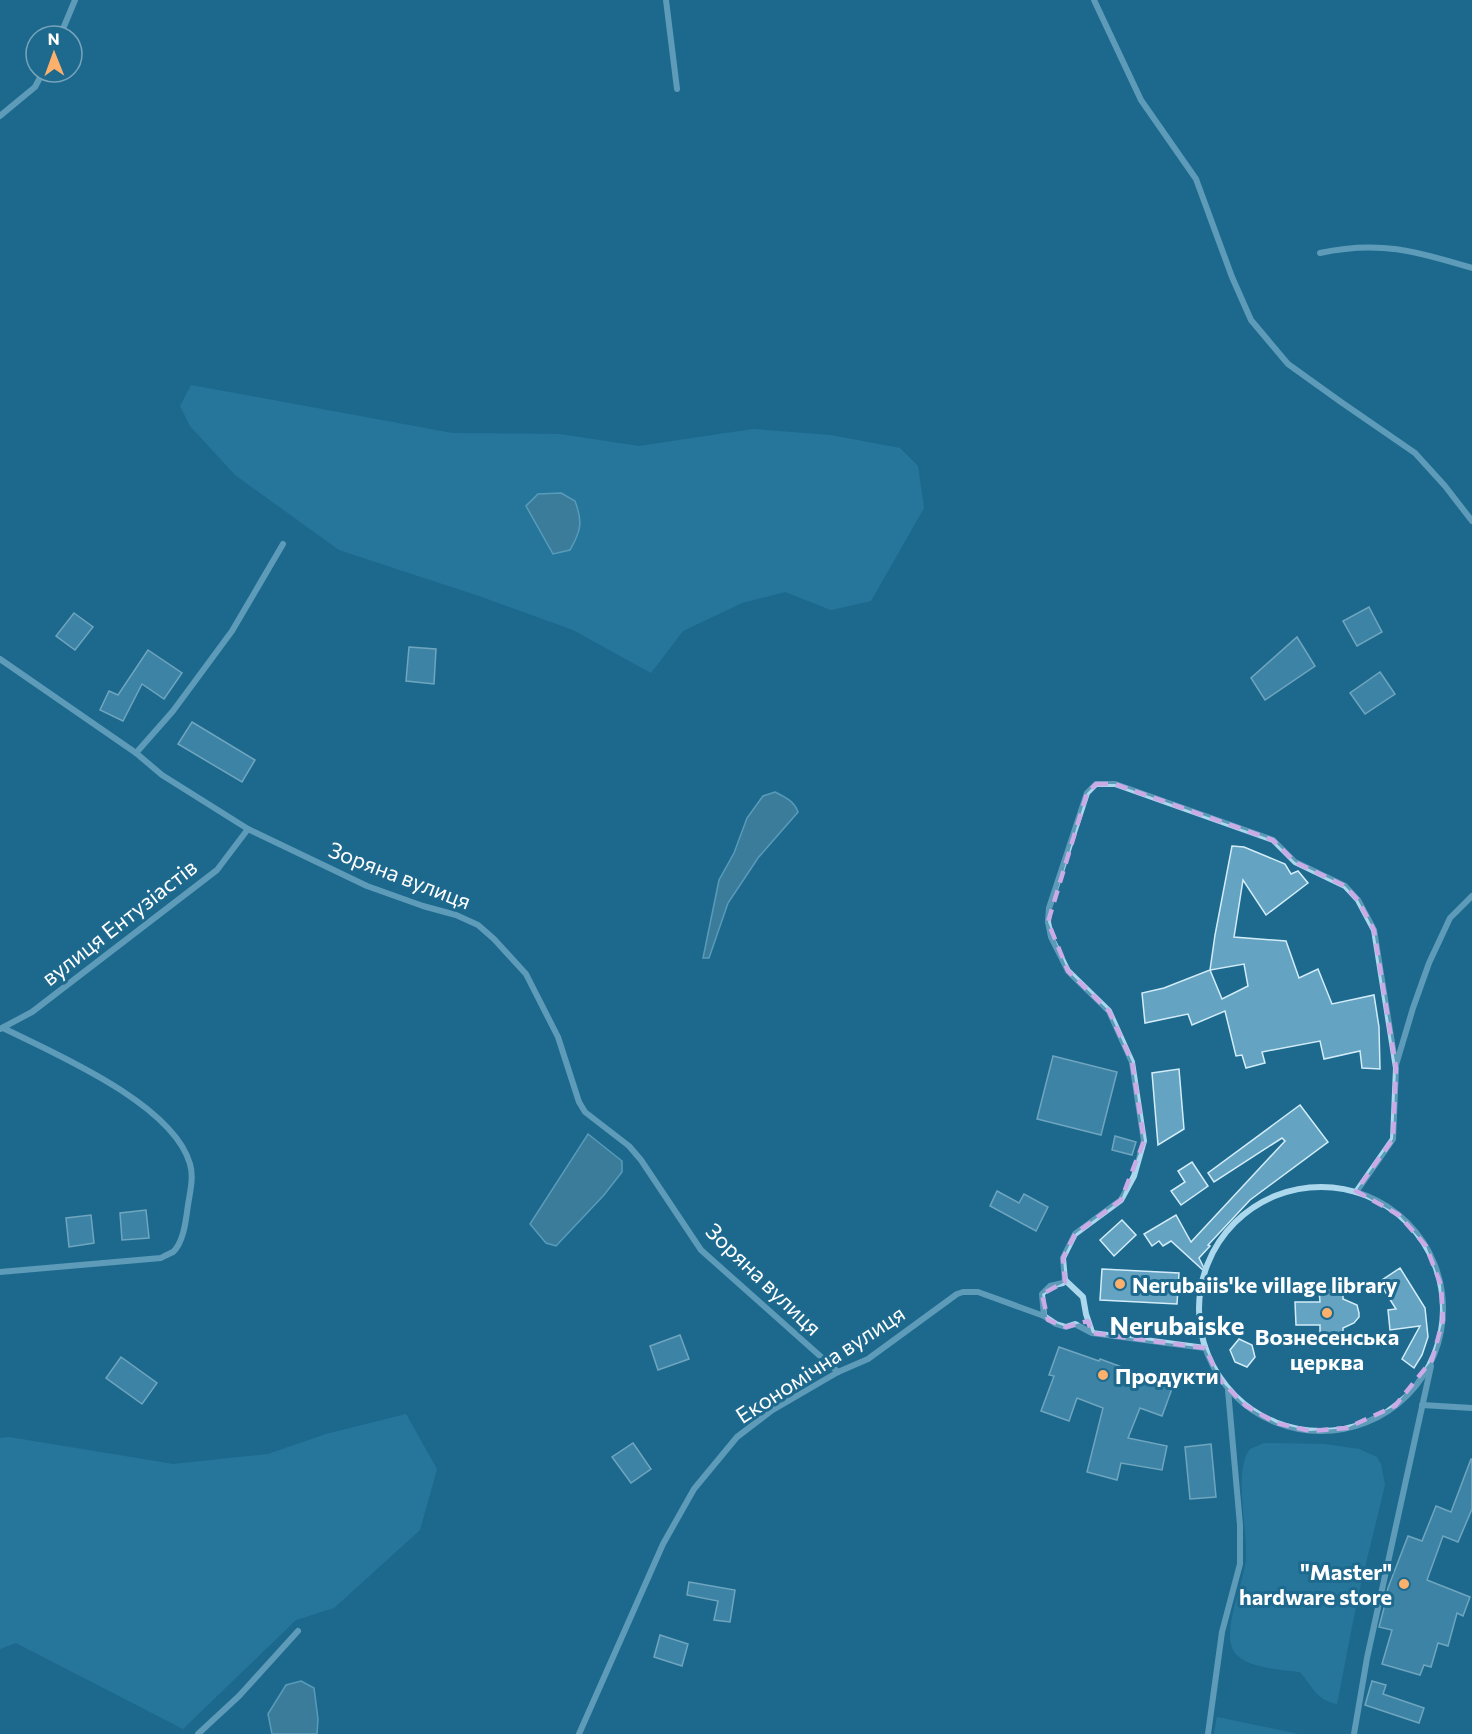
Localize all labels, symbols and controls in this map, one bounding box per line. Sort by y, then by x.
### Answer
north arrow [24,24,84,84]
text: N [48,29,60,48]
street label: Зоряна вулиця [325,835,475,915]
street label: вулиця Ентузіастів [36,853,202,991]
street label: Зоряна вулиця [701,1217,827,1341]
place label: Nerubaiis'ke village library [1132,1271,1398,1298]
marker: Nerubaiis'ke village library [1113,1277,1127,1291]
street label: Економічна вулиця [730,1299,910,1429]
marker: Вознесенська церква [1320,1306,1334,1320]
district label: Nerubaiske [1109,1309,1245,1340]
place label: Вознесенська церква [1255,1323,1399,1375]
place label: Продукти [1115,1362,1219,1389]
marker: Продукти [1096,1368,1110,1382]
place label: "Master" hardware store [1239,1558,1392,1610]
marker: "Master" hardware store [1397,1577,1411,1591]

